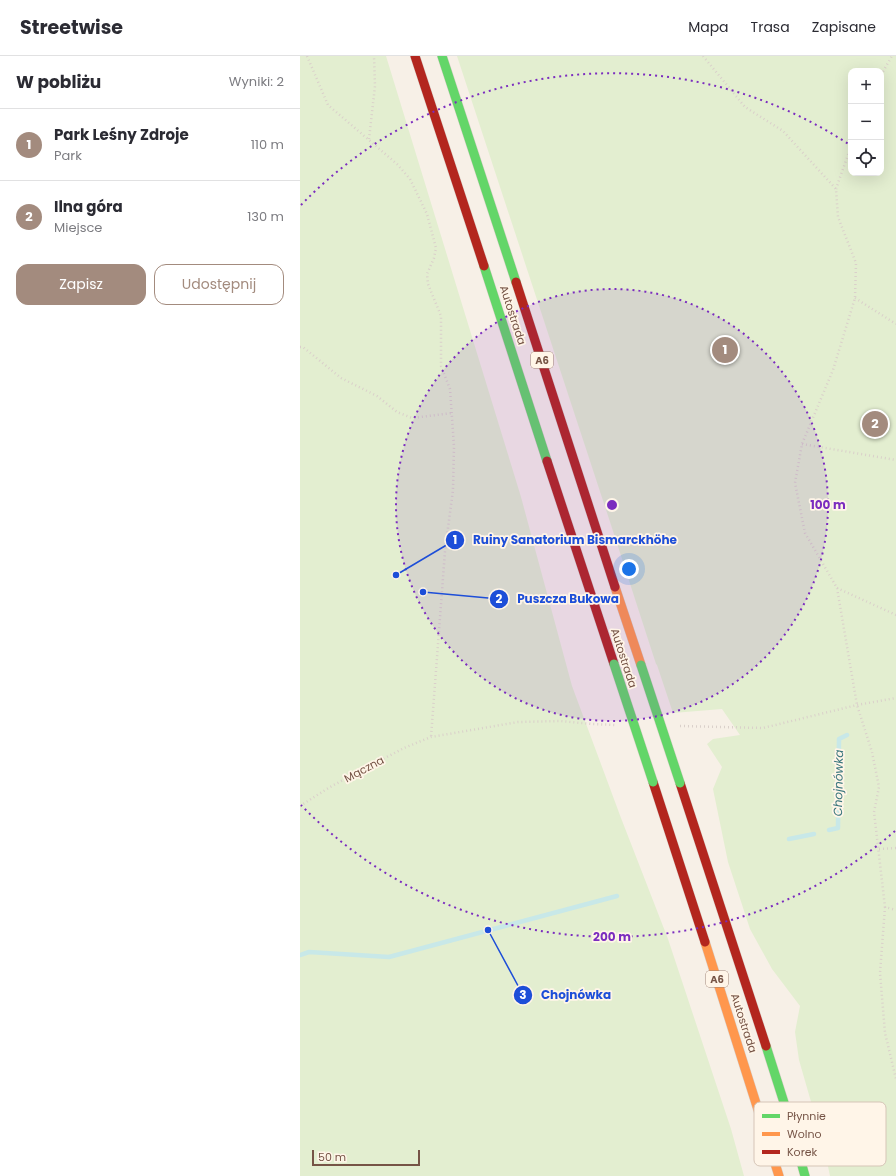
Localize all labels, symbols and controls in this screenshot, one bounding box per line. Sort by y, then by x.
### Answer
text: Streetwise [20,14,123,41]
text: Mapa [688,17,729,37]
text: Trasa [751,17,790,37]
text: Zapisane [812,17,876,37]
map controls [848,68,884,176]
button: + [848,68,884,104]
text: W pobliżu [16,70,101,94]
text: Wyniki: 2 [229,72,284,91]
button: − [848,104,884,140]
text: Park Leśny Zdroje [54,124,189,145]
text: 1 [27,135,31,154]
text: 110 m [251,135,284,154]
button: locate [848,140,884,176]
text: Park [54,146,82,165]
text: Ilna góra [54,196,123,217]
text: 2 [25,207,33,226]
text: 130 m [247,207,284,226]
text: Miejsce [54,218,102,237]
button: Zapisz [16,264,146,305]
button: Udostępnij [154,264,284,305]
street label: Autostrada [496,283,530,347]
pin: 1 [712,335,738,365]
road number: A6 [531,352,553,368]
pin: 2 [862,409,888,439]
text: 100 m [810,496,846,513]
centre of rings [605,498,619,512]
callout: Ruiny Sanatorium Bismarckhöhe [445,528,684,552]
text: 1 [453,531,457,548]
text: Ruiny Sanatorium Bismarckhöhe [473,531,678,548]
your location [619,559,639,579]
callout: Puszcza Bukowa [489,587,627,611]
text: 2 [496,590,503,607]
text: Puszcza Bukowa [517,590,619,607]
street label: Autostrada [607,626,641,690]
water label: Chojnówka [829,749,847,817]
street label: Mączna [341,752,387,786]
text: 200 m [593,928,631,945]
road number: A6 [706,971,728,987]
callout: Chojnówka [513,983,619,1007]
text: 3 [519,986,527,1003]
text: Chojnówka [541,986,611,1003]
street label: Autostrada [727,991,761,1055]
legend [754,1102,886,1166]
text: Płynnie [787,1108,826,1124]
text: Wolno [787,1126,822,1142]
text: Korek [787,1144,818,1160]
scale bar [312,1148,420,1167]
text: 50 m [318,1149,346,1165]

